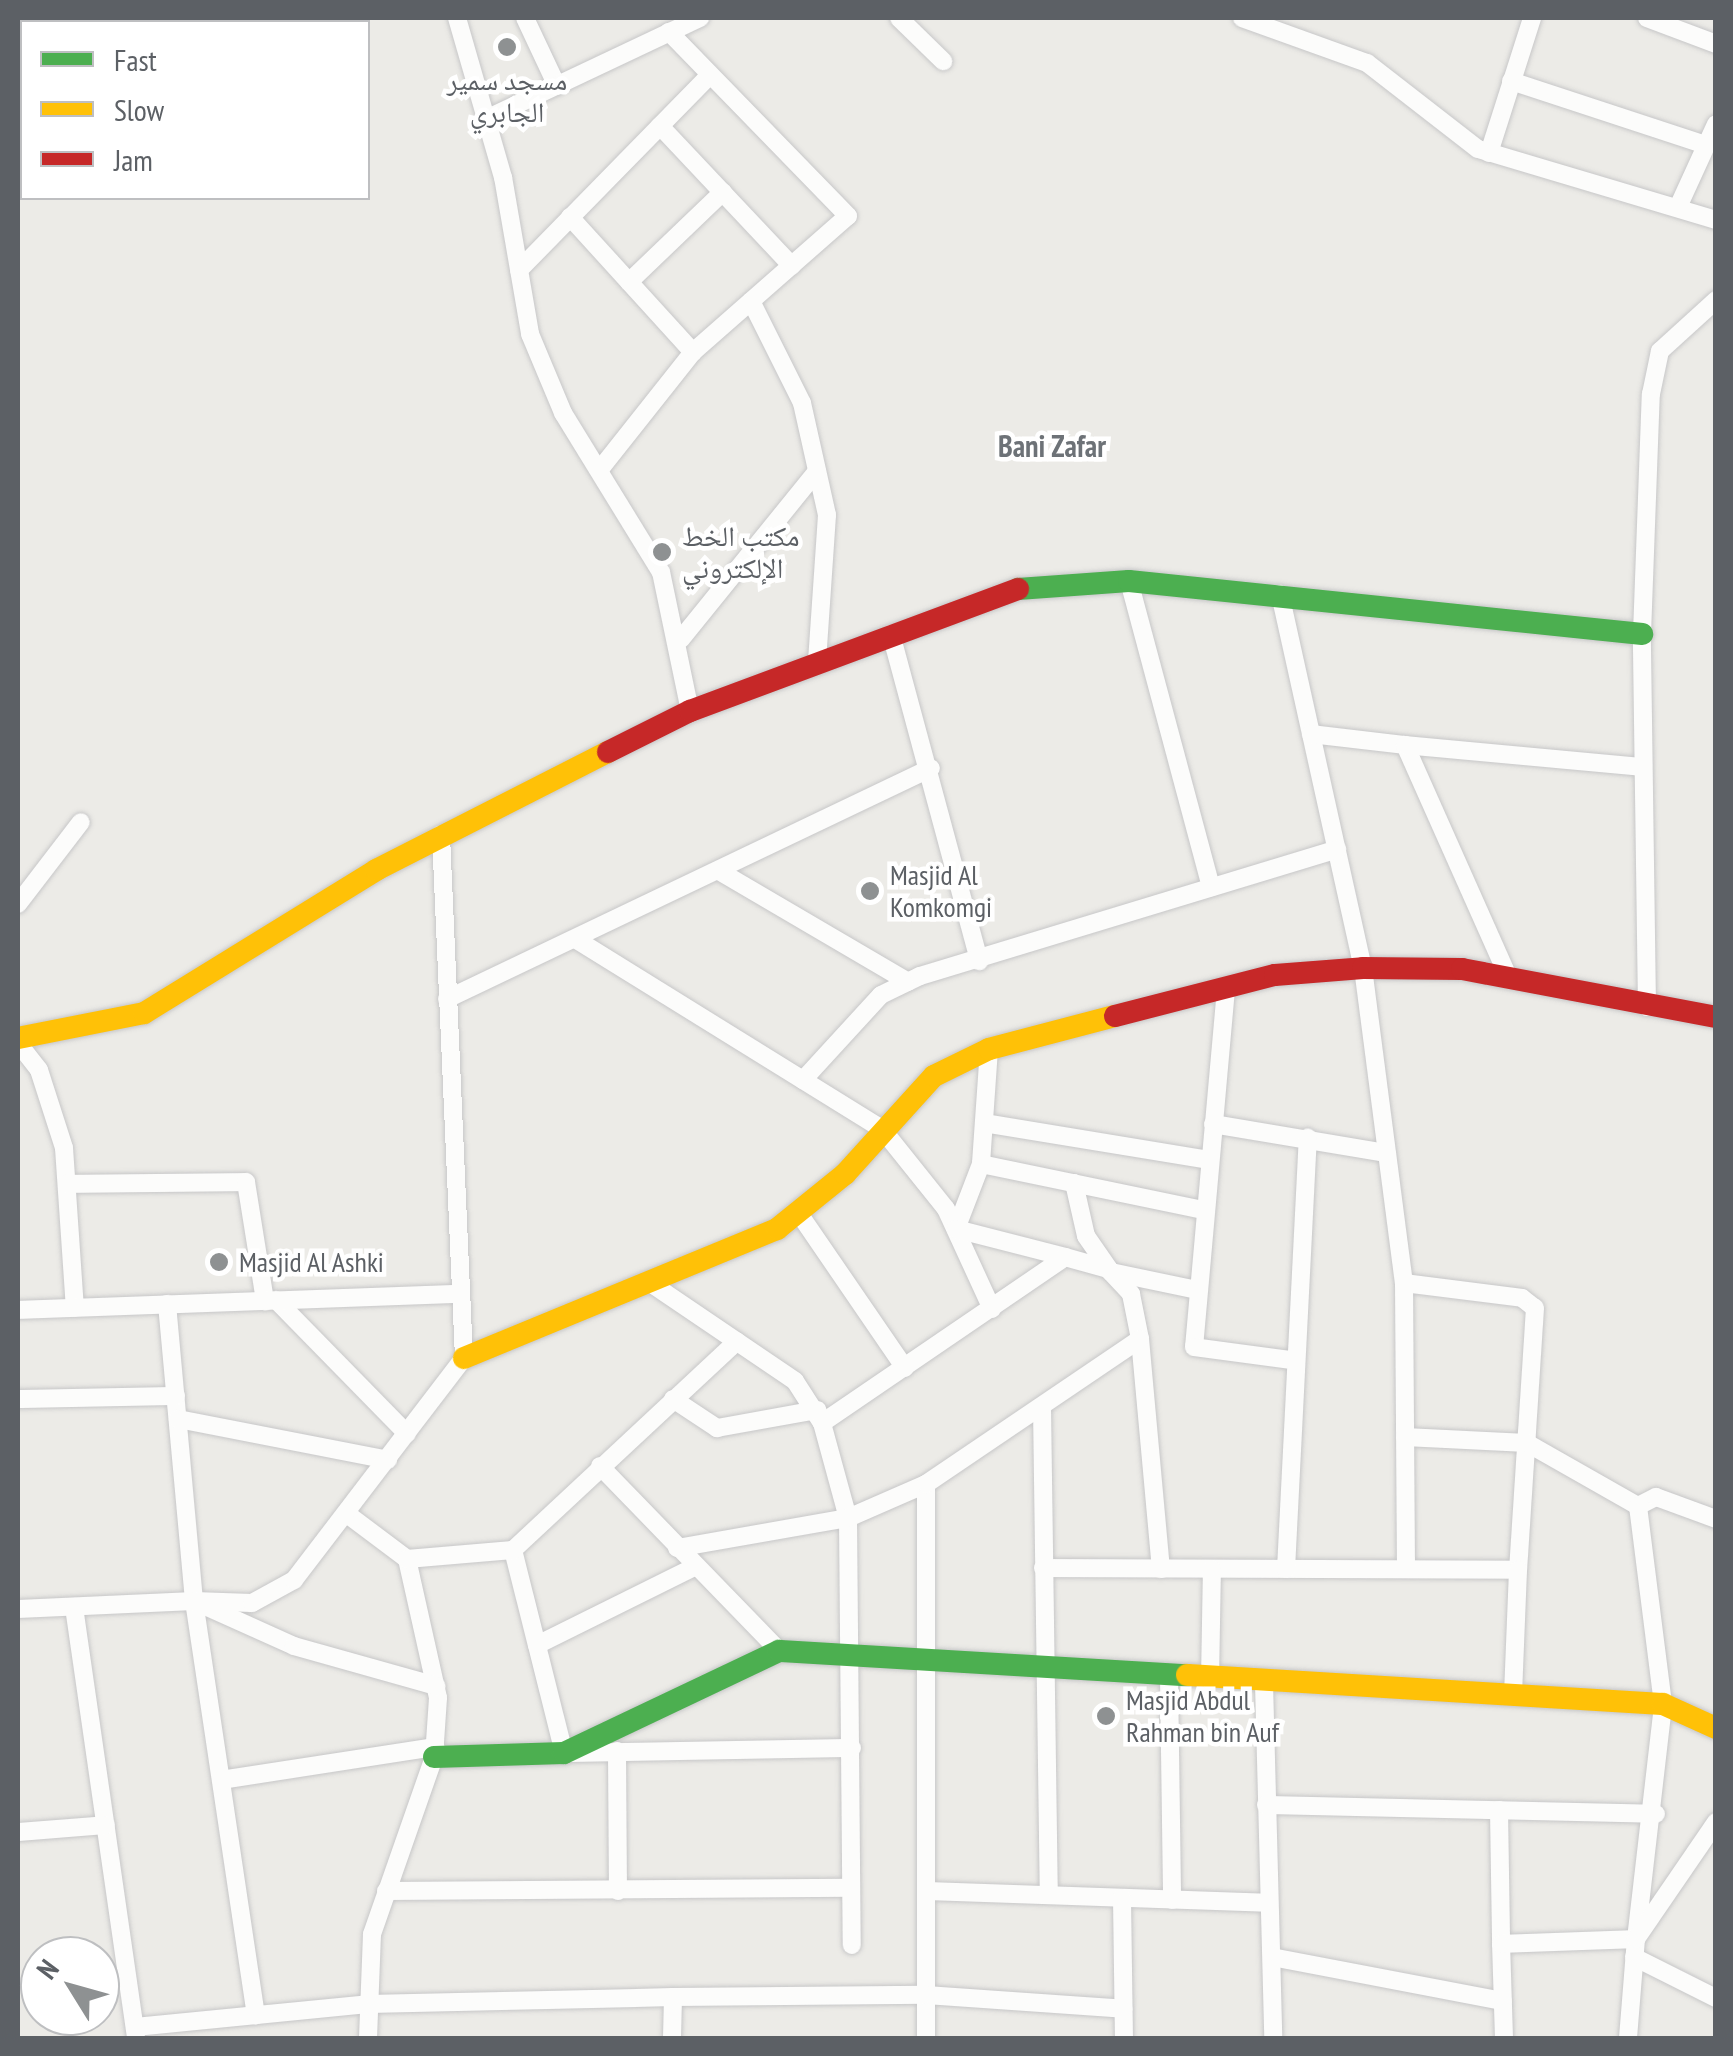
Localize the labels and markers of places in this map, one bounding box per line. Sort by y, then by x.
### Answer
marker: مسجد سمير الجابري [496,36,518,58]
place label: مسجد سمير الجابري [447,63,567,129]
place label: مكتب الخط الإلكتروني [682,519,799,585]
marker: مكتب الخط الإلكتروني [651,541,673,563]
place label: Masjid Al Komkomgi [890,858,992,924]
marker: Masjid Al Komkomgi [859,880,881,902]
place label: Masjid Al Ashki [239,1245,385,1279]
marker: Masjid Al Ashki [208,1251,230,1273]
place label: Masjid Abdul Rahman bin Auf [1126,1683,1280,1749]
marker: Masjid Abdul Rahman bin Auf [1095,1705,1117,1727]

